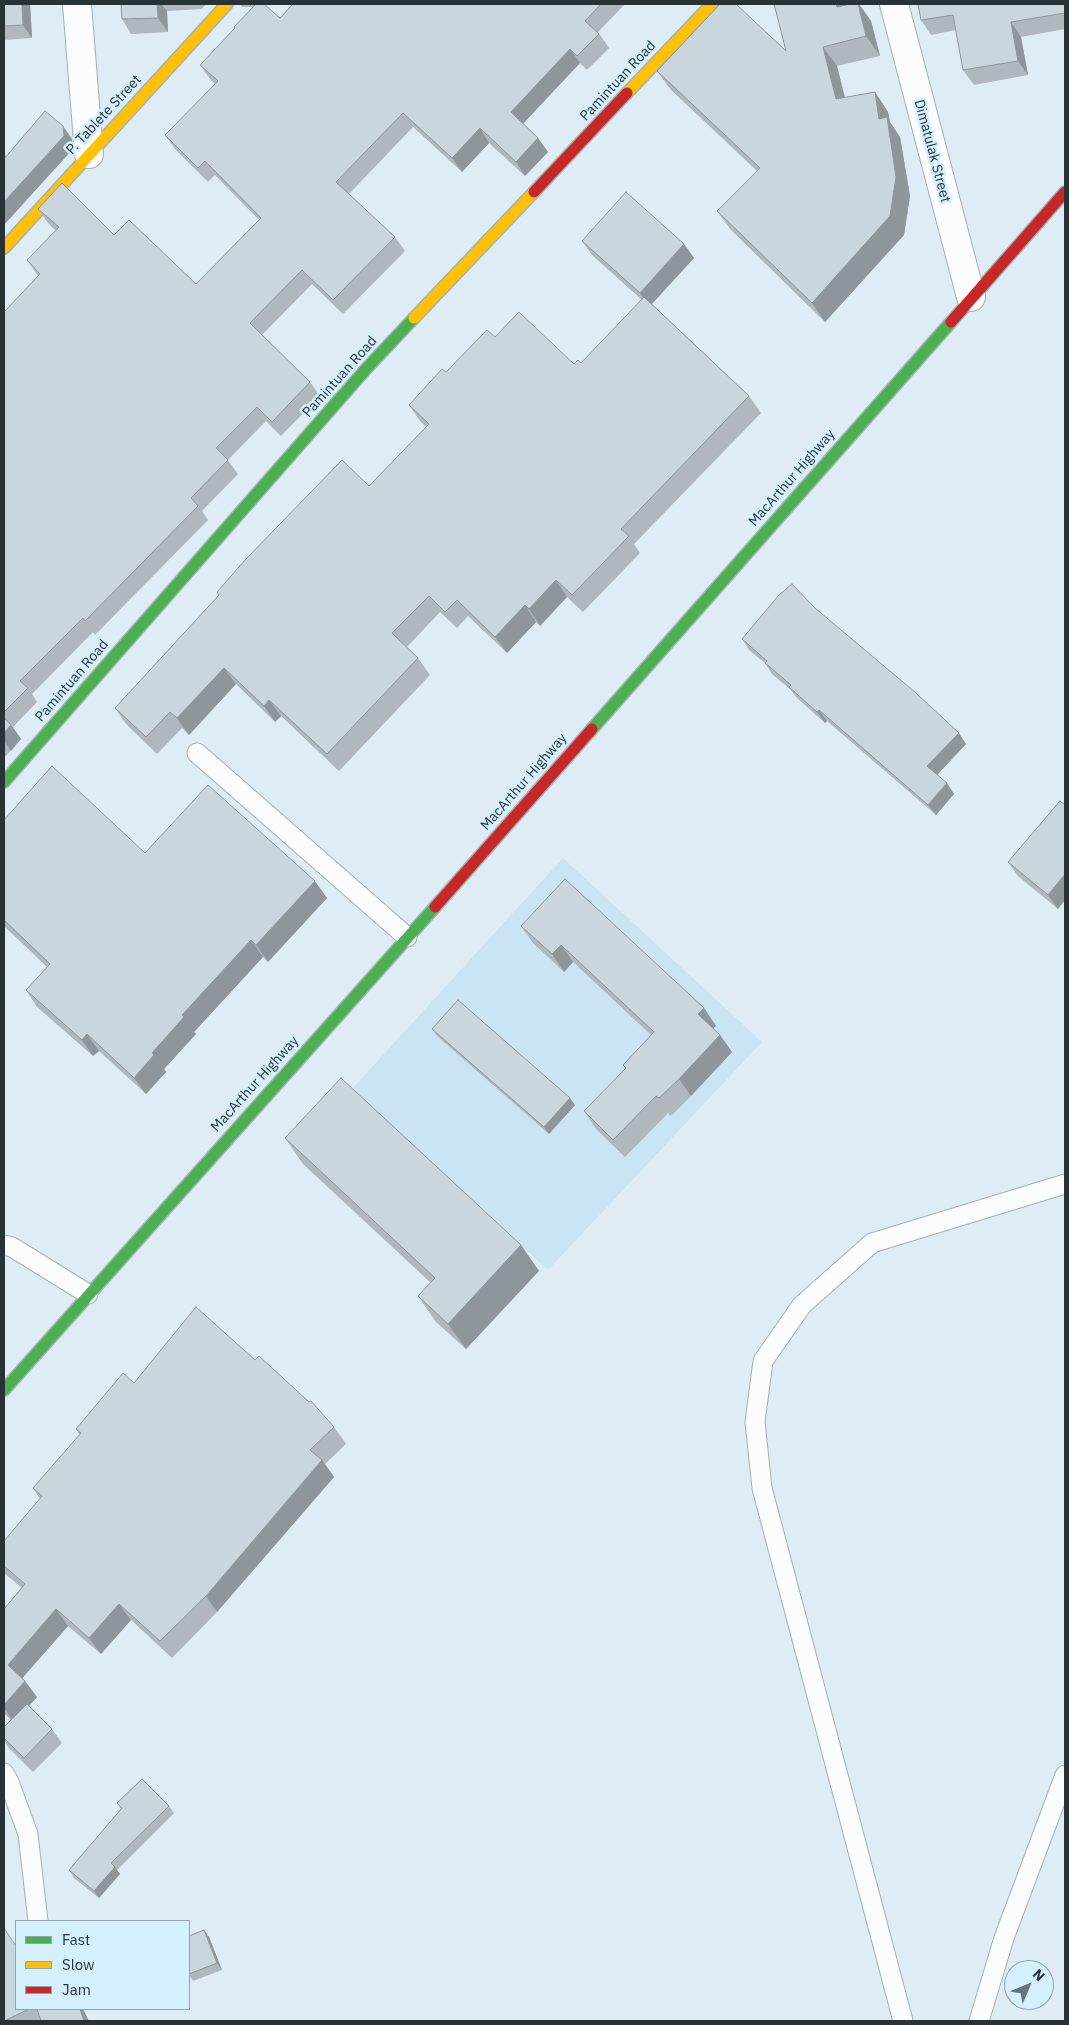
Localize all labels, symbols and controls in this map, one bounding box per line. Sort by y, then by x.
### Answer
street label: Pamintuan Road [577,38,659,124]
street label: P. Tablete Street [63,72,145,158]
street label: Dimatulak Street [910,98,954,204]
street label: Pamintuan Road [299,333,381,421]
street label: MacArthur Highway [745,426,839,530]
street label: Pamintuan Road [32,637,112,725]
street label: MacArthur Highway [477,730,571,834]
street label: MacArthur Highway [208,1033,302,1135]
legend [15,1920,190,2010]
text: Fast [62,1930,90,1949]
text: Slow [62,1955,95,1974]
north arrow [1004,1960,1054,2010]
text: N [1029,1965,1049,1985]
text: Jam [62,1980,91,1999]

